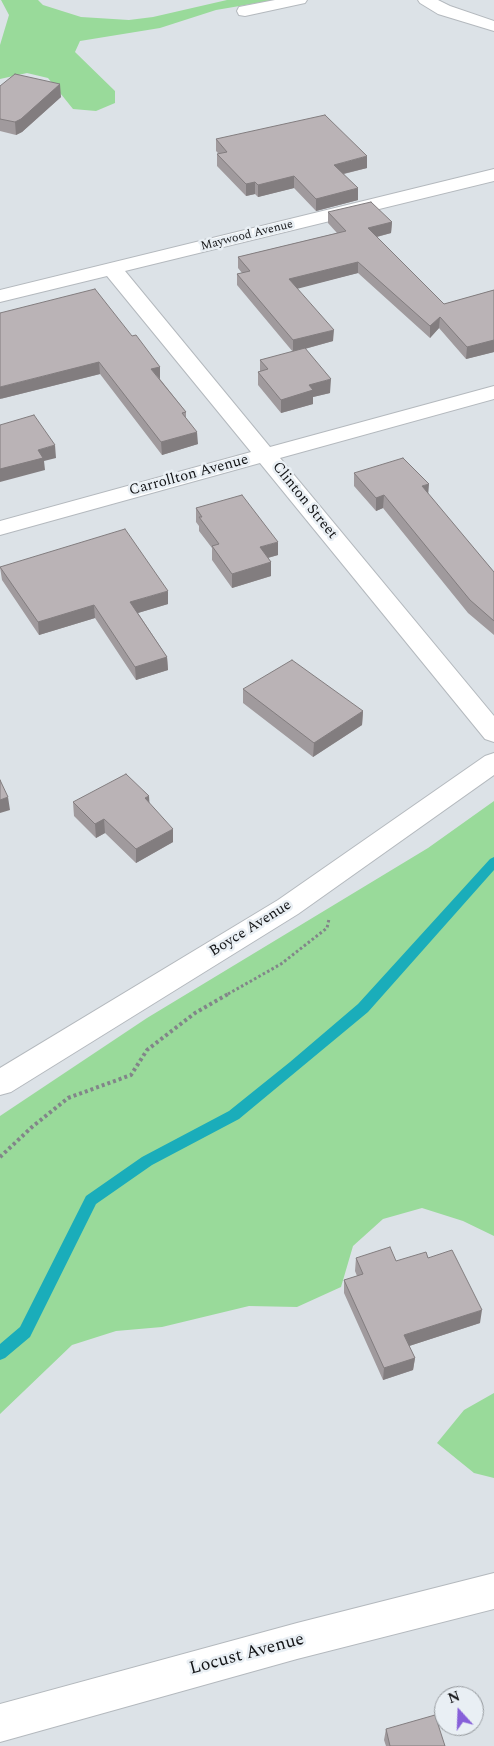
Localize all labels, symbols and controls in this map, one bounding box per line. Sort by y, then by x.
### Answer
street label: Maywood Avenue [199,218,295,254]
street label: Carrollton Avenue [128,451,250,501]
street label: Clinton Street [267,459,341,543]
street label: Boyce Avenue [207,897,295,961]
street label: Locust Avenue [187,1629,307,1681]
north arrow [434,1686,484,1736]
text: N [445,1686,463,1709]

